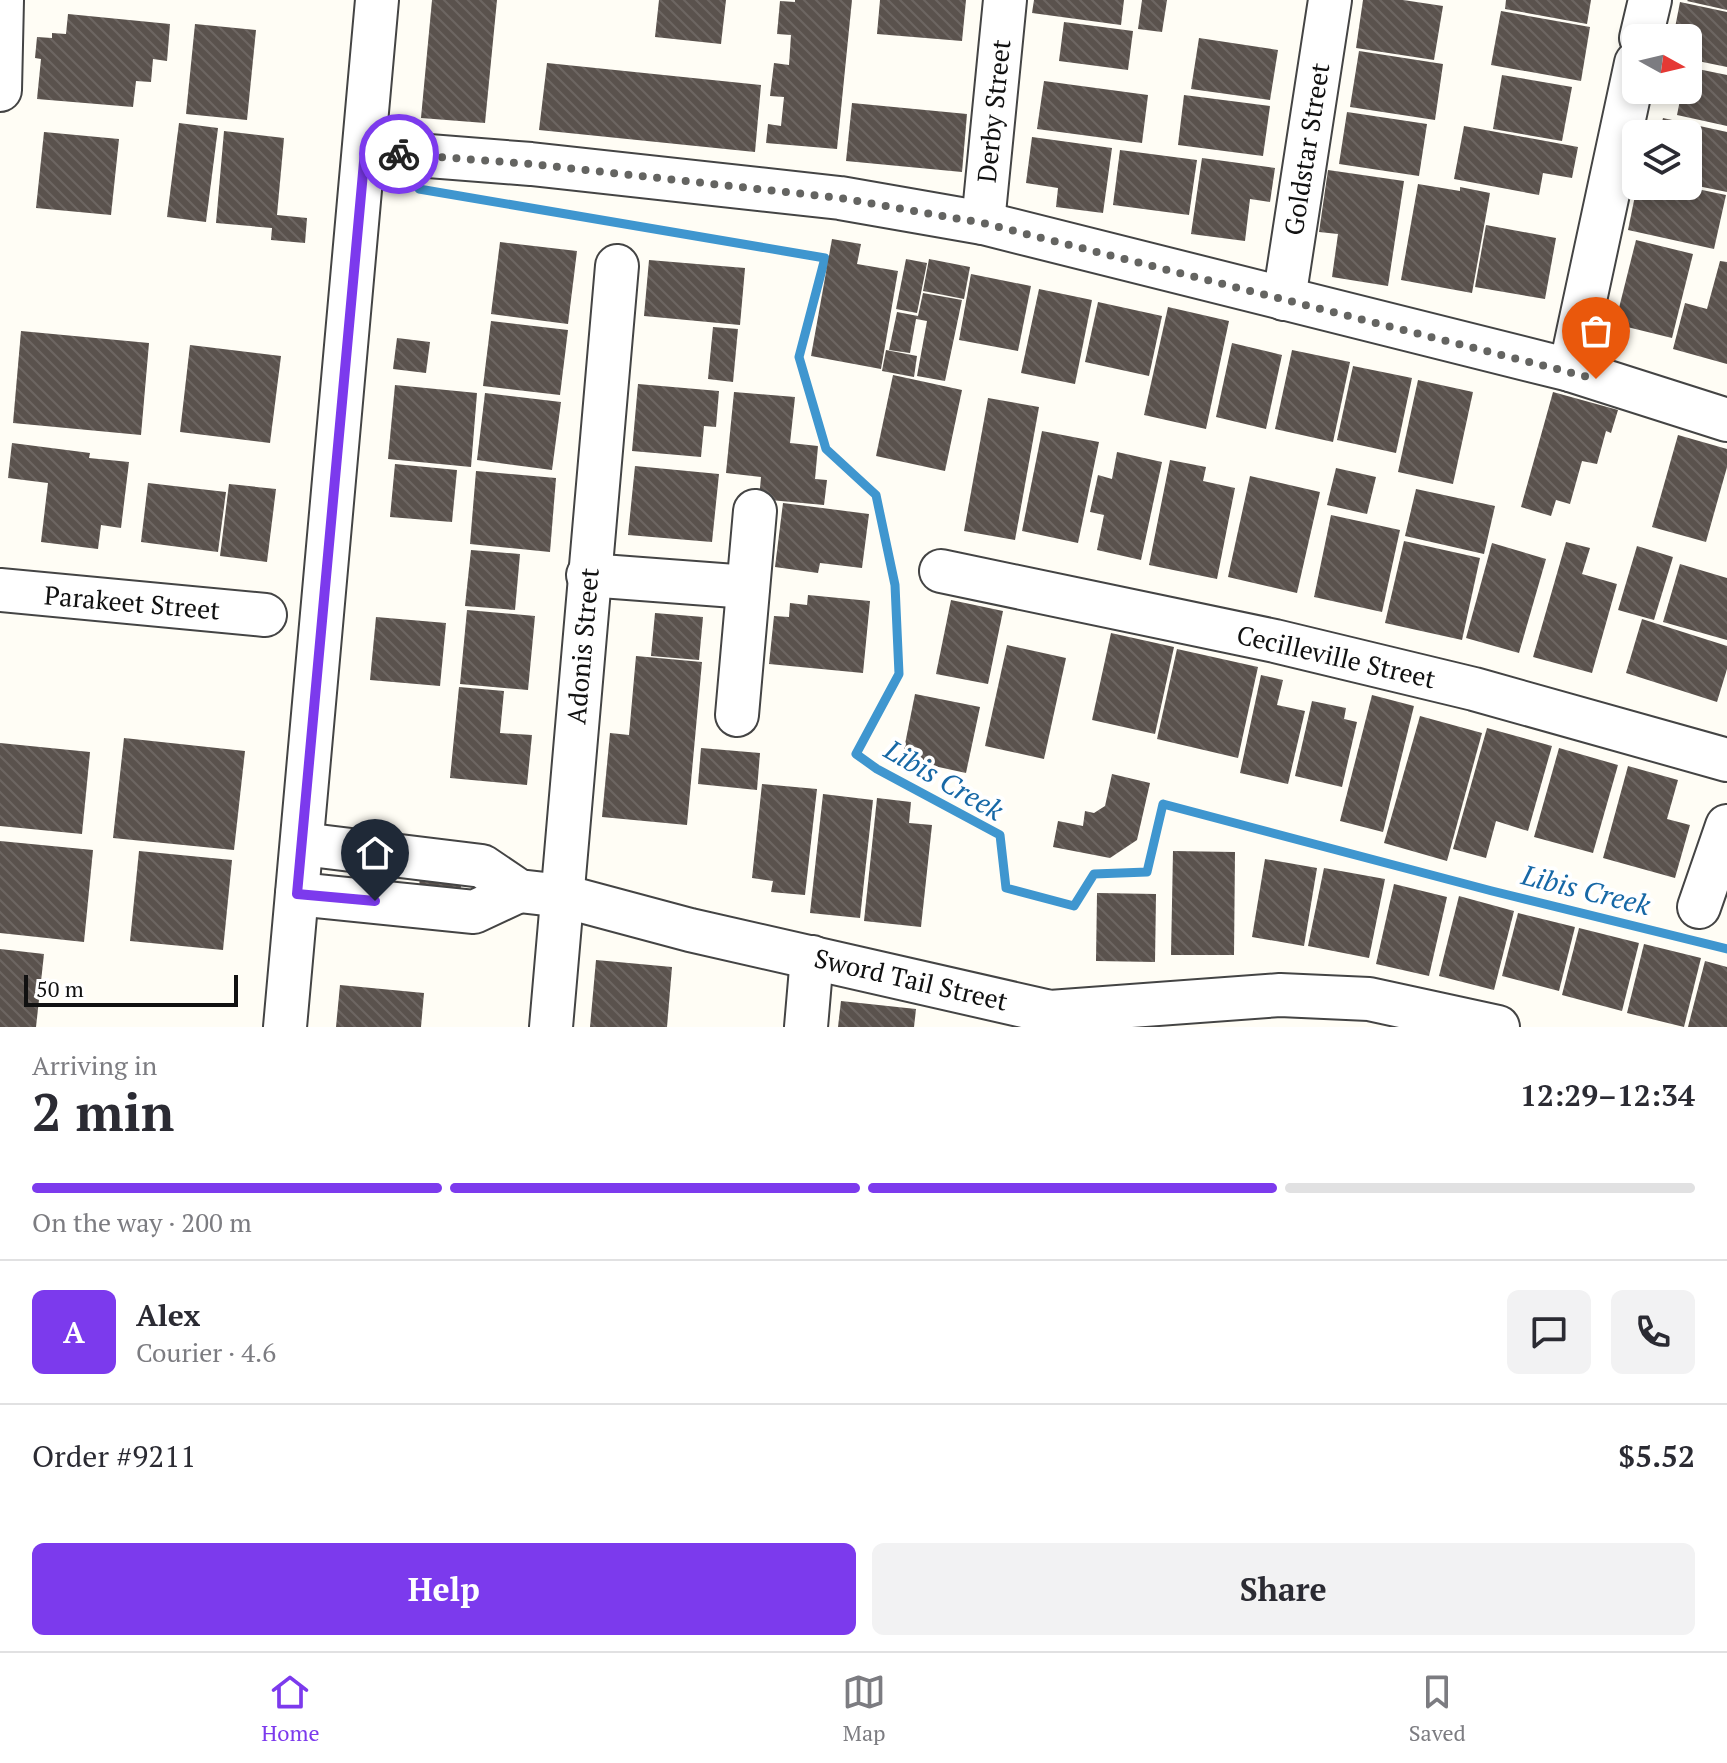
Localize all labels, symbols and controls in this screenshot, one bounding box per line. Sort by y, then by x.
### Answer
north arrow [1622,24,1702,104]
map controls [1622,24,1702,200]
street label: Derby Street [969,37,1017,184]
street label: Goldstar Street [1276,60,1336,238]
courier [359,114,439,194]
button: layers [1622,120,1702,200]
icon: bike [377,132,421,176]
pin [1562,297,1630,379]
icon: bag [1574,309,1618,353]
street label: Adonis Street [558,566,606,725]
street label: Parakeet Street [43,577,222,627]
street label: Cecilleville Street [1234,617,1439,695]
water label: Libis Creek [877,730,1011,829]
pin [341,819,409,901]
icon: home [353,831,397,875]
water label: Libis Creek [1517,855,1655,923]
street label: Sword Tail Street [811,940,1012,1018]
scale bar [24,971,238,1007]
text: 50 m [36,974,84,1003]
text: Arriving in [32,1048,157,1082]
text: 12:29–12:34 [1520,1075,1695,1115]
text: 2 min [32,1077,174,1146]
text: On the way · 200 m [32,1205,252,1239]
button: chat [1507,1290,1591,1374]
button: phone [1611,1290,1695,1374]
text: Alex [136,1295,200,1335]
text: A [63,1312,85,1352]
text: Courier · 4.6 [136,1335,276,1369]
text: Order #9211 [32,1436,196,1476]
text: $5.52 [1618,1436,1695,1476]
button: Help [32,1543,856,1635]
button: Share [872,1543,1695,1635]
tab: Home [261,1670,320,1747]
tab: Map [842,1670,886,1747]
tab: Saved [1409,1670,1466,1747]

